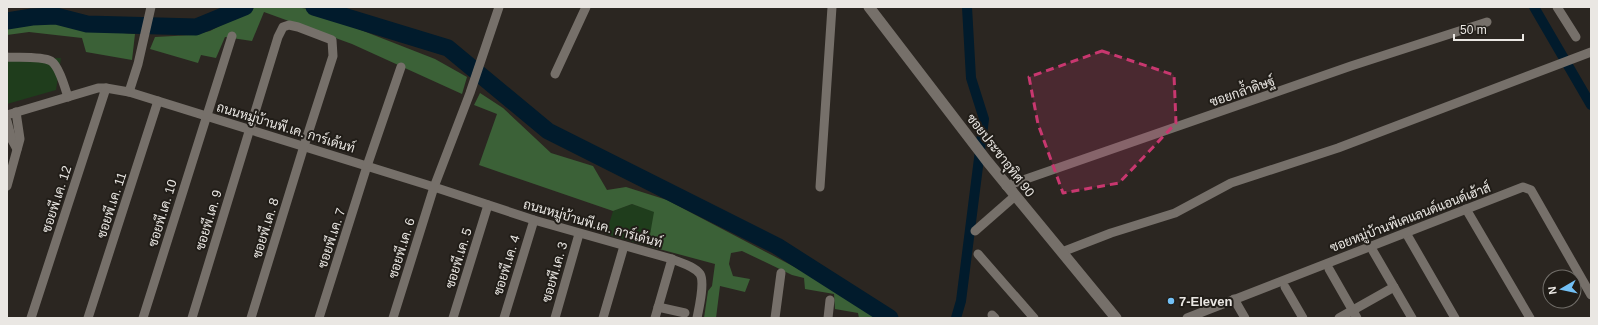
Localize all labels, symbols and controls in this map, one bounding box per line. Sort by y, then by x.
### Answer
scale bar [1454,16,1523,42]
text: 50 m [1460,23,1487,37]
street label: ซอยกล้ำดิษฐ์ [1206,69,1277,111]
street label: ถนนหมู่บ้านพี.เค. การ์เด้นท์ [214,97,358,158]
street label: ซอยประชาอุทิศ 90 [962,110,1038,201]
street label: ซอยพี.เค. 12 [37,163,74,235]
street label: ซอยพี.เค. 11 [92,170,129,240]
street label: ซอยพี.เค. 10 [143,177,180,249]
street label: ซอยหมู่บ้านพีเคแลนด์แอนด์เฮ้าส์ [1327,178,1493,257]
street label: ซอยพี.เค. 9 [190,188,225,252]
street label: ถนนหมู่บ้านพี.เค. การ์เด้นท์ [521,194,665,252]
street label: ซอยพี.เค. 8 [247,196,282,260]
street label: ซอยพี.เค. 7 [313,206,348,270]
street label: ซอยพี.เค. 6 [383,216,418,280]
street label: ซอยพี.เค. 5 [440,226,475,290]
street label: ซอยพี.เค. 4 [488,233,523,297]
street label: ซอยพี.เค. 3 [537,240,570,304]
north arrow [1542,269,1582,309]
text: N [1546,286,1559,295]
place label: 7-Eleven [1179,294,1233,309]
marker: 7-Eleven [1166,296,1176,306]

